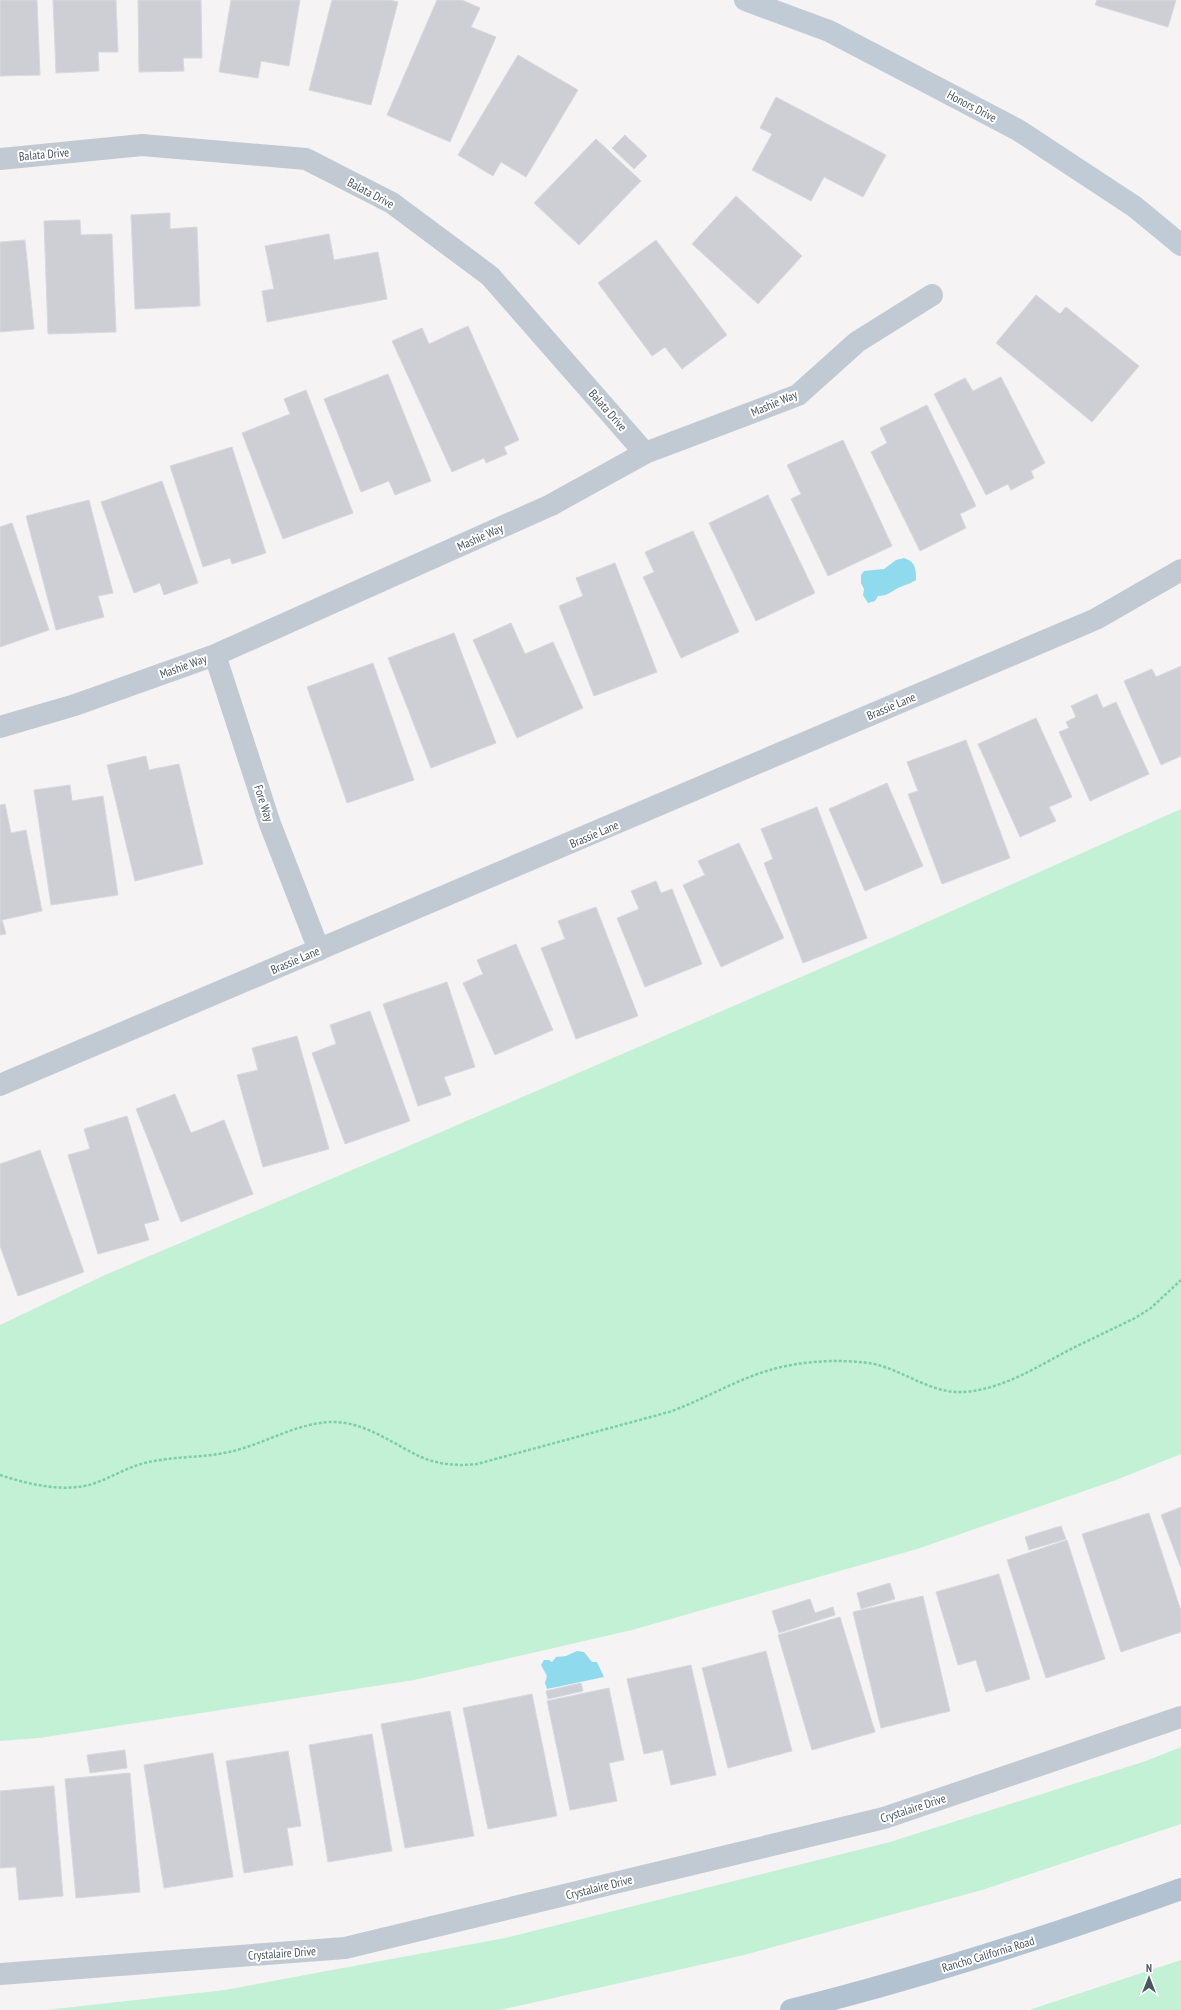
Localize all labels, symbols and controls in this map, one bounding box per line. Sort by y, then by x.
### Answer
street label: Honors Drive [945,87,999,125]
street label: Balata Drive [18,144,70,164]
street label: Balata Drive [345,175,397,211]
street label: Balata Drive [586,386,630,434]
street label: Mashie Way [749,386,800,419]
street label: Mashie Way [455,520,506,554]
street label: Mashie Way [158,650,209,681]
street label: Brassie Lane [864,689,918,723]
street label: Fore Way [251,783,277,824]
street label: Brassie Lane [567,817,621,851]
street label: Brassie Lane [268,943,322,977]
street label: Crystalaire Drive [878,1790,948,1826]
street label: Crystalaire Drive [564,1871,634,1903]
street label: Rancho California Road [940,1933,1036,1975]
street label: Crystalaire Drive [248,1943,317,1963]
north arrow [1129,1958,1169,1998]
text: N [1146,1961,1152,1975]

